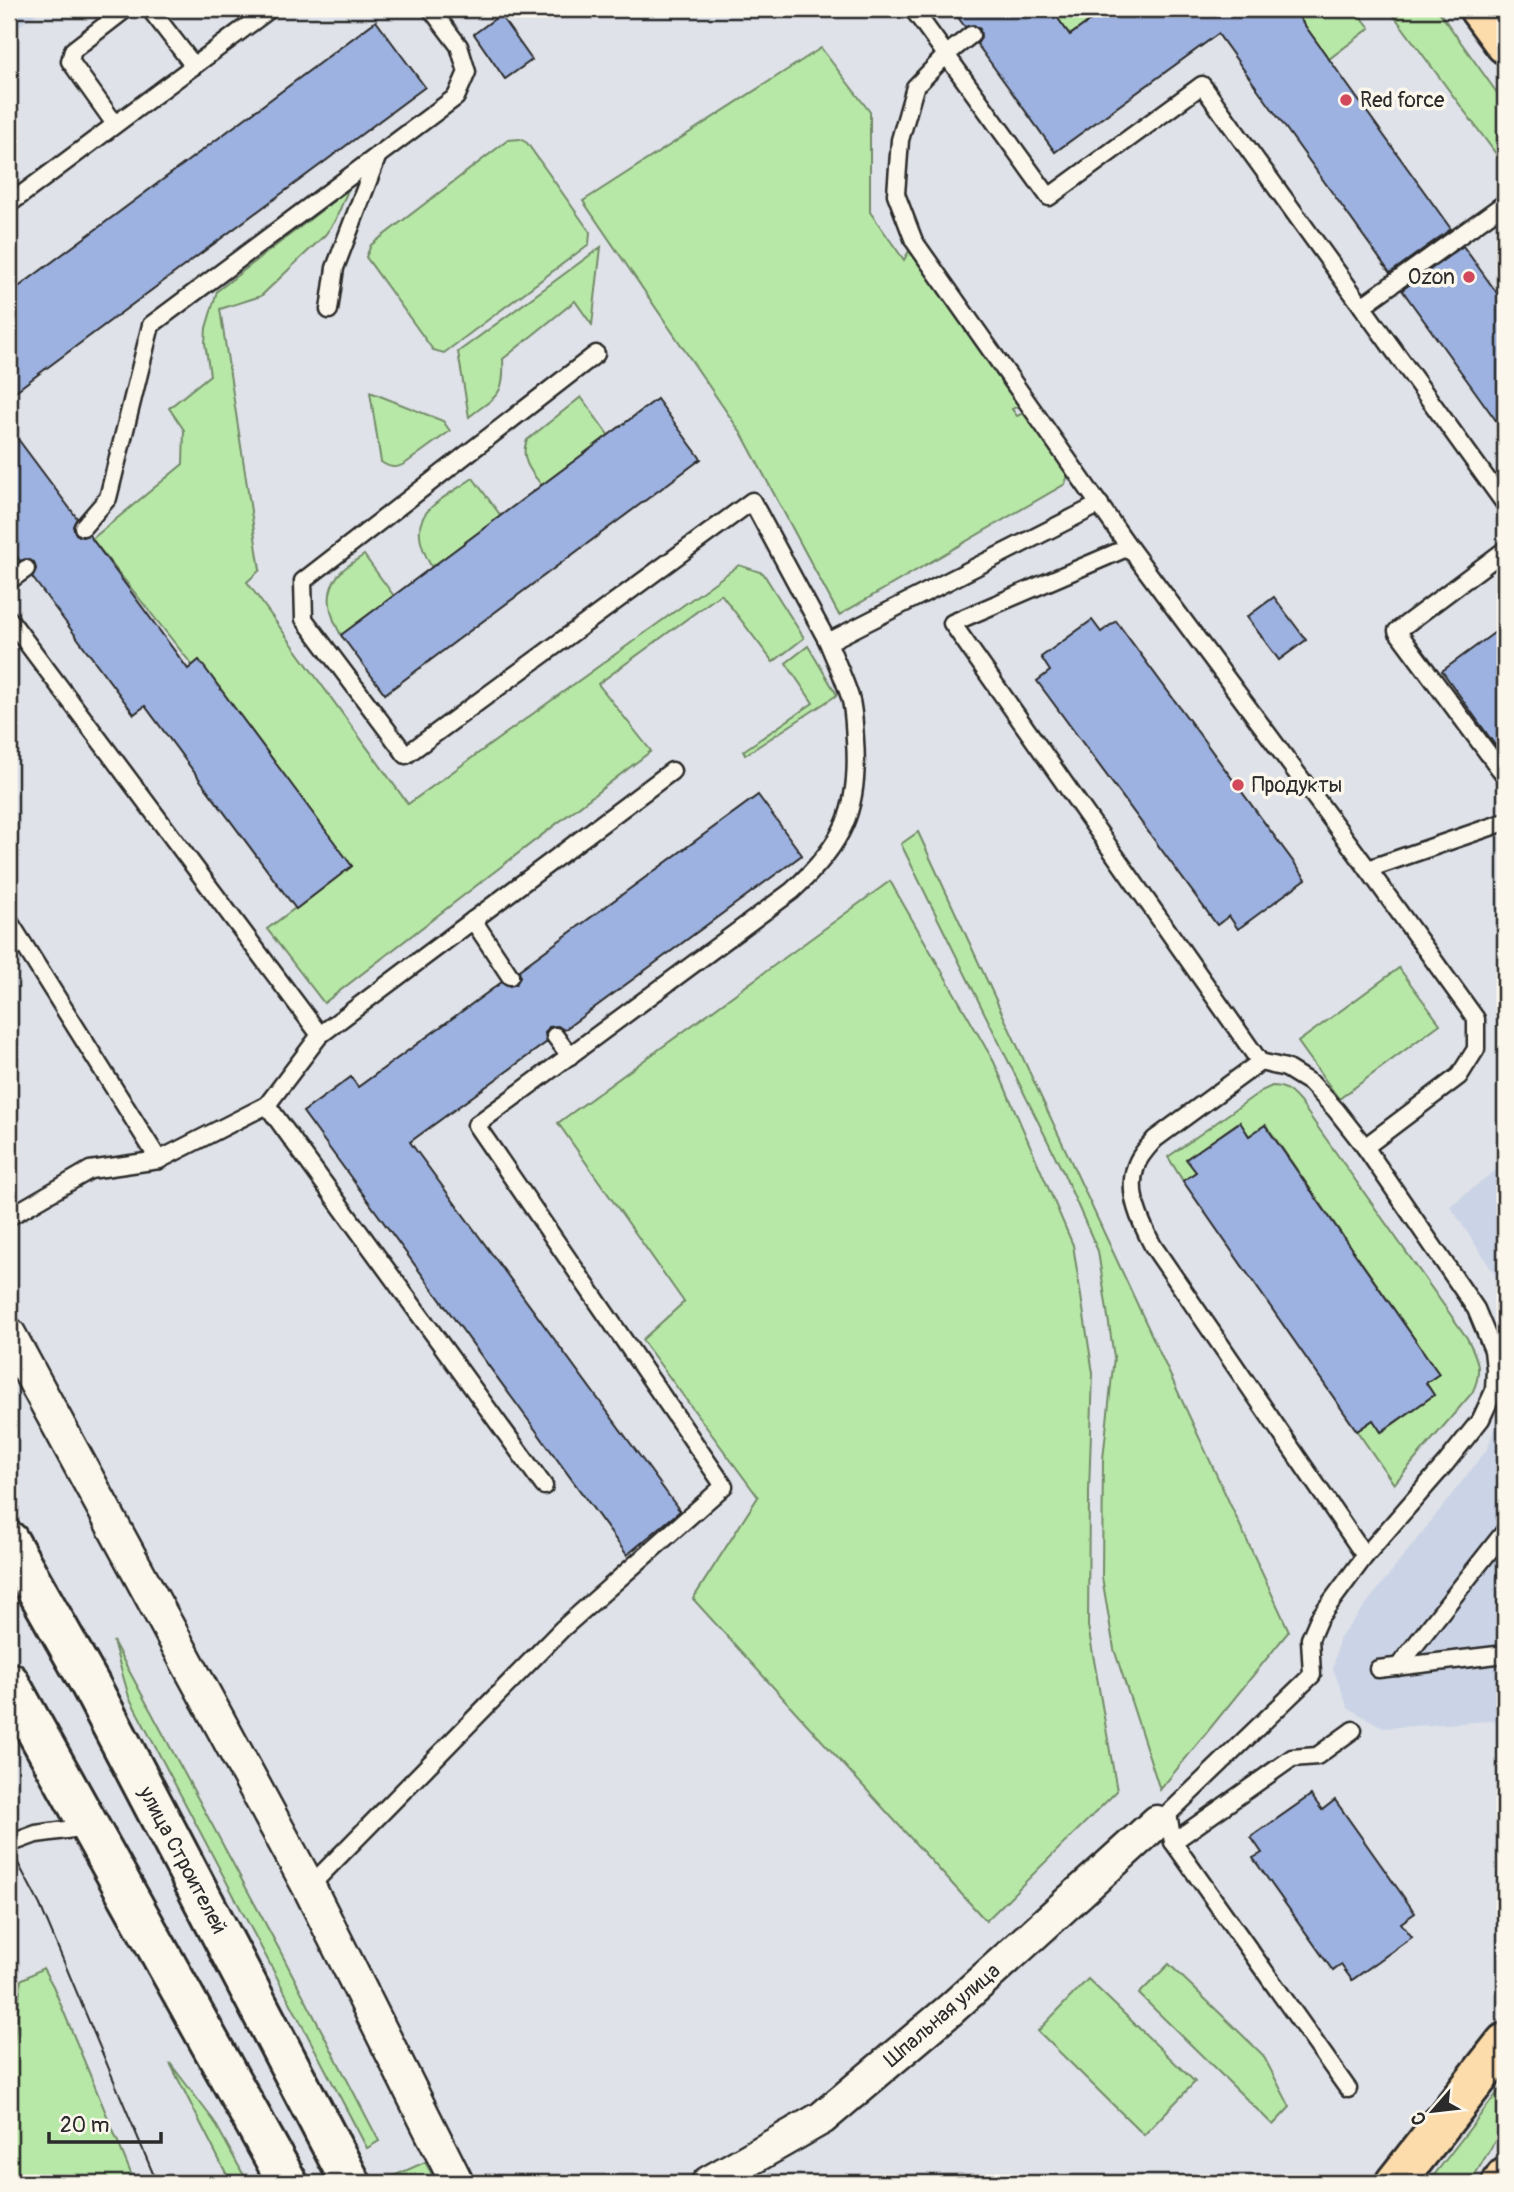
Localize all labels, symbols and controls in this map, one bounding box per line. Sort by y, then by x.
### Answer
place label: Red force [1360,87,1445,114]
marker: Red force [1338,92,1354,108]
place label: Ozon [1408,264,1455,291]
marker: Ozon [1461,269,1477,285]
place label: Продукты [1252,772,1342,799]
marker: Продукты [1230,777,1246,793]
street label: улица Строителей [132,1781,233,1939]
street label: Шпальная улица [879,1958,1006,2073]
north arrow [1398,2076,1468,2146]
scale bar [49,2101,161,2145]
text: С [1405,2107,1432,2129]
text: 20 m [60,2112,109,2139]

